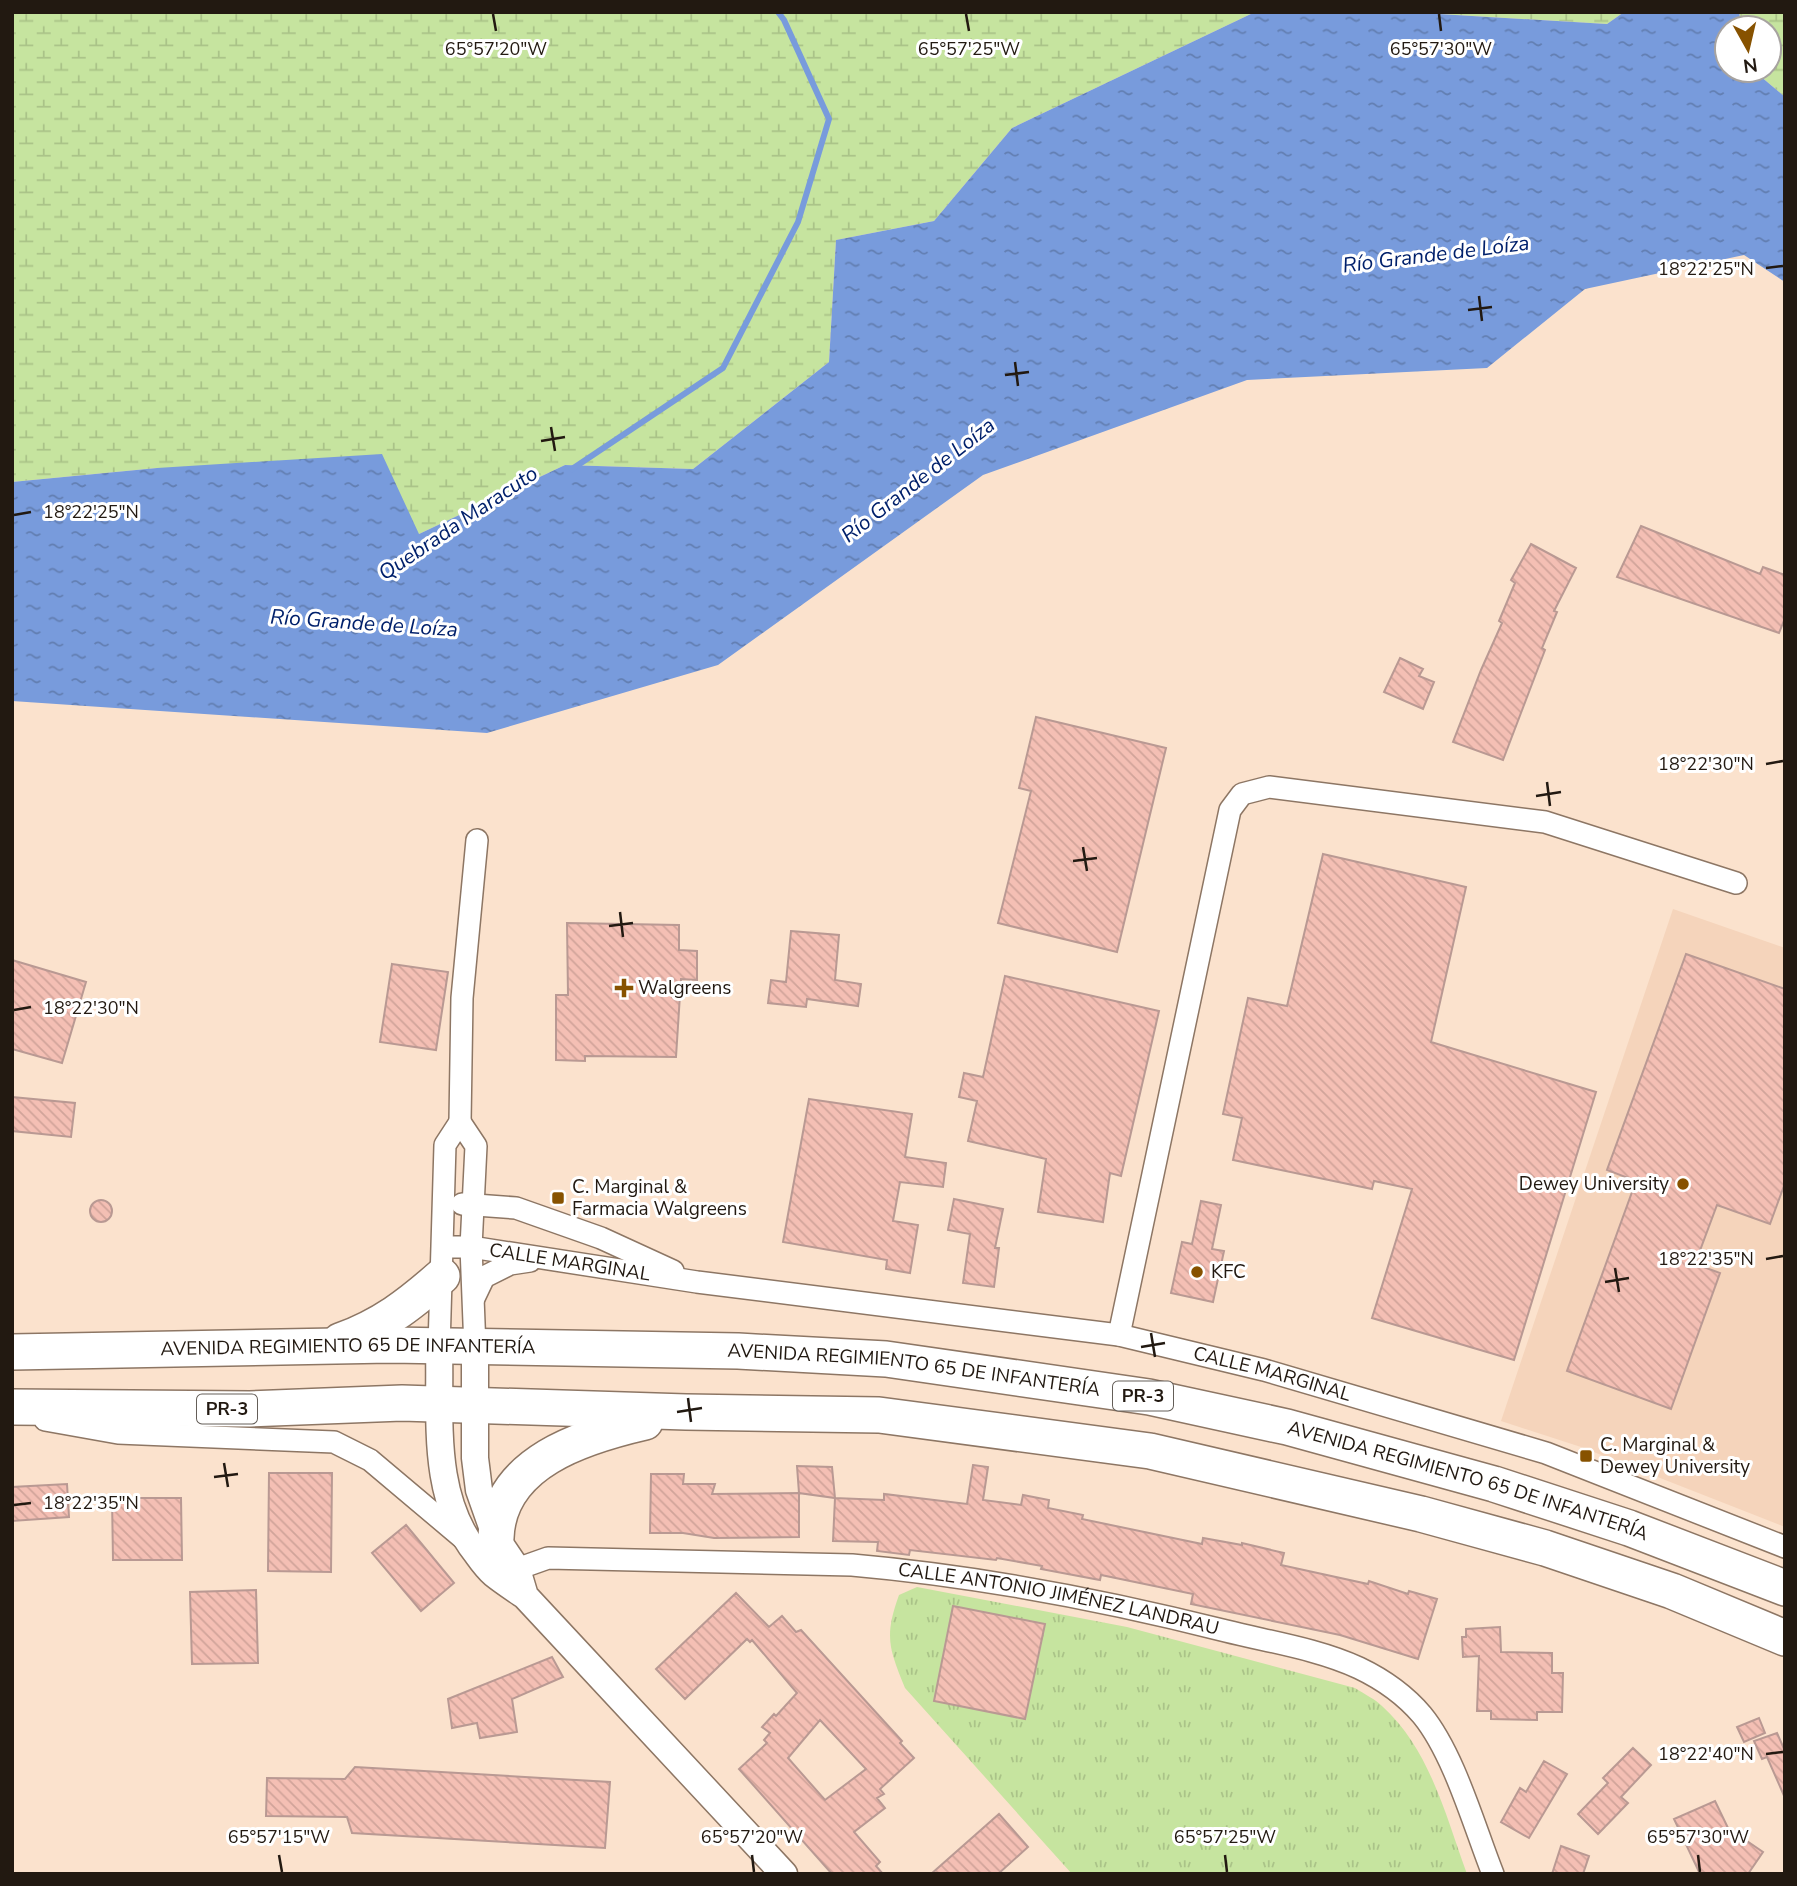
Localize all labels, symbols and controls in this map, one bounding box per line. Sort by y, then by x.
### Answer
north arrow [1713,14,1783,84]
text: 65°57'20"W [445,37,547,61]
text: 65°57'25"W [918,37,1020,61]
text: 65°57'30"W [1390,37,1492,61]
text: N [1741,51,1759,79]
water label: Río Grande de Loíza [1341,229,1531,279]
text: 18°22'25"N [1658,257,1754,281]
water label: Río Grande de Loíza [835,411,1001,549]
water label: Quebrada Maracuto [373,459,543,587]
text: 18°22'25"N [43,500,139,524]
water label: Río Grande de Loíza [269,602,459,644]
text: 18°22'30"N [1658,752,1754,776]
place label: Walgreens [638,975,731,1001]
marker: Walgreens [616,980,632,996]
text: 18°22'30"N [43,996,139,1020]
place label: Dewey University [1519,1171,1669,1197]
place label: C. Marginal & Farmacia Walgreens [572,1174,747,1222]
marker: Dewey University [1675,1176,1691,1192]
marker: C. Marginal & Farmacia Walgreens [550,1190,566,1206]
street label: CALLE MARGINAL [487,1237,653,1288]
text: 18°22'35"N [1658,1247,1754,1271]
place label: KFC [1211,1259,1246,1285]
marker: KFC [1189,1264,1205,1280]
street label: AVENIDA REGIMIENTO 65 DE INFANTERÍA [160,1332,536,1362]
street label: AVENIDA REGIMIENTO 65 DE INFANTERÍA [727,1338,1102,1403]
street label: CALLE MARGINAL [1191,1340,1355,1408]
road number: PR-3 [1113,1381,1173,1410]
road number: PR-3 [197,1394,257,1424]
street label: AVENIDA REGIMIENTO 65 DE INFANTERÍA [1285,1415,1652,1547]
place label: C. Marginal & Dewey University [1600,1432,1750,1480]
marker: C. Marginal & Dewey University [1578,1448,1594,1464]
text: 18°22'35"N [43,1491,139,1515]
street label: CALLE ANTONIO JIMÉNEZ LANDRAU [897,1557,1222,1642]
text: 18°22'40"N [1658,1742,1754,1766]
text: 65°57'15"W [228,1825,330,1849]
text: 65°57'20"W [701,1825,803,1849]
text: 65°57'25"W [1174,1825,1276,1849]
text: 65°57'30"W [1647,1825,1749,1849]

